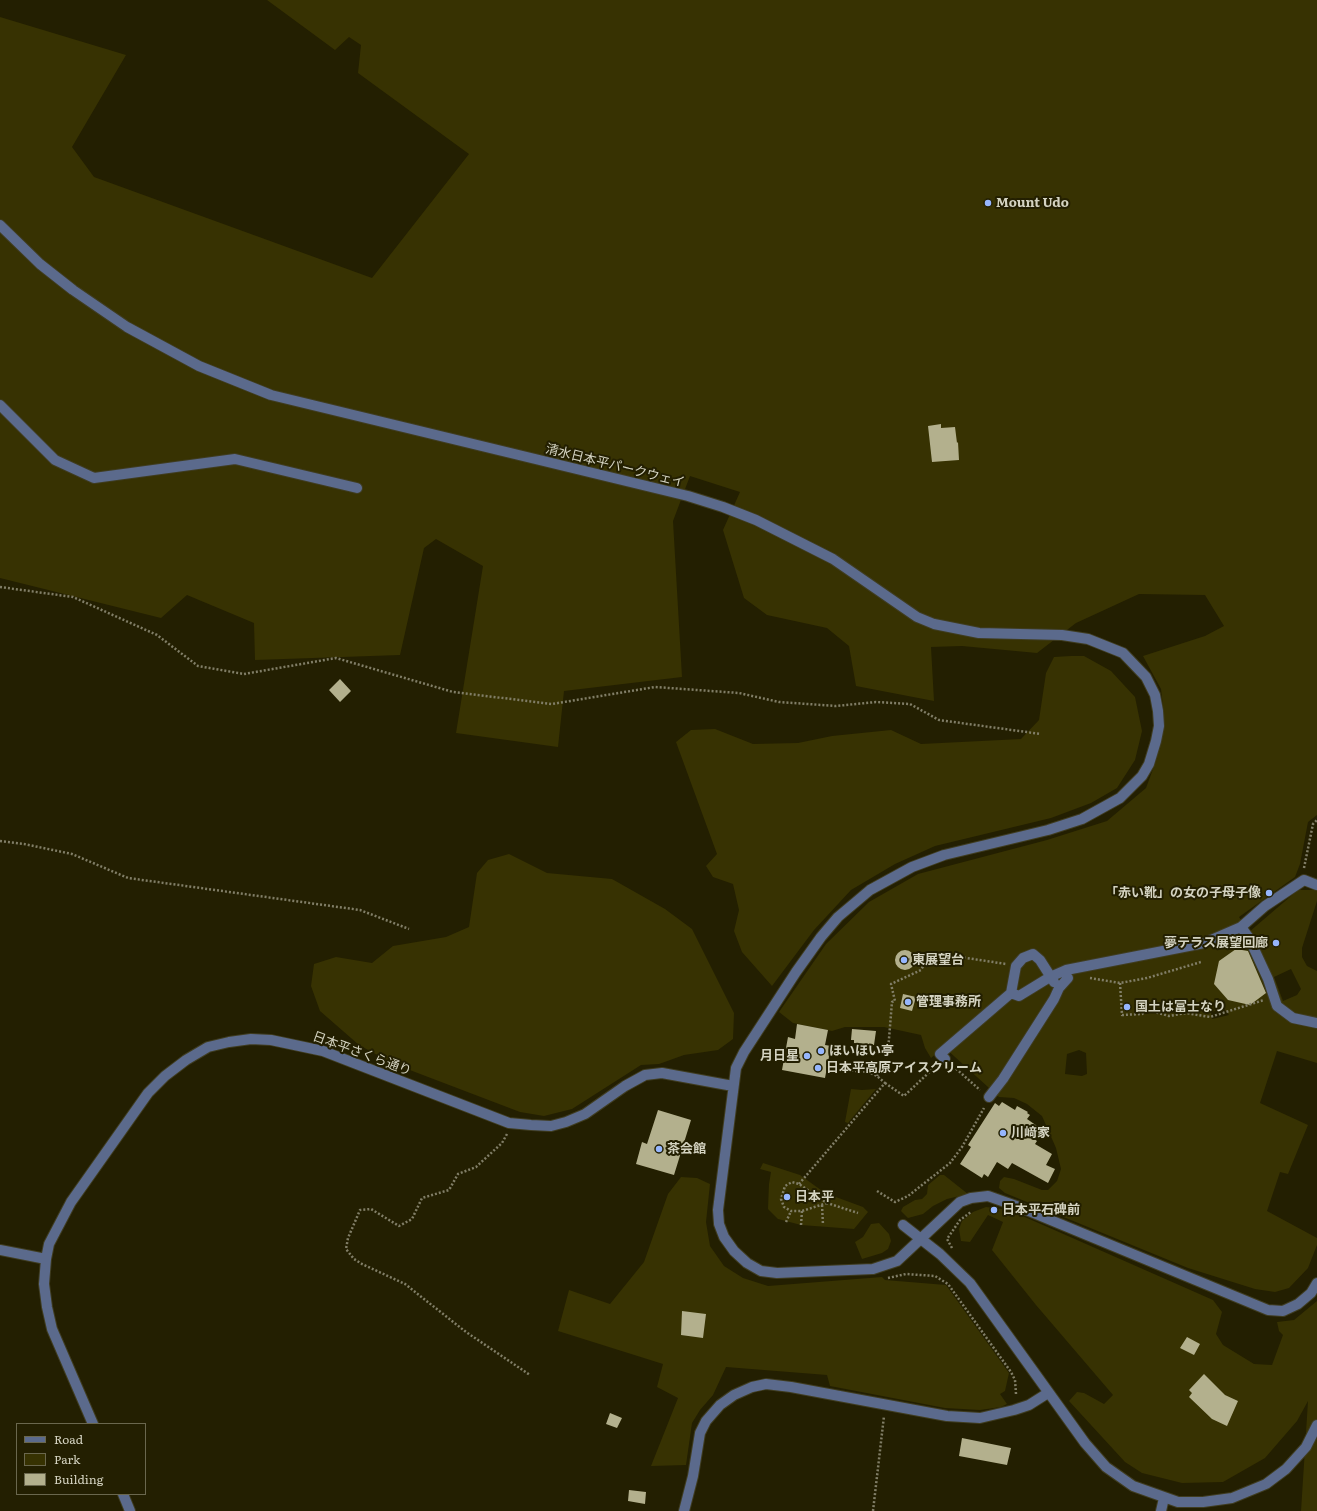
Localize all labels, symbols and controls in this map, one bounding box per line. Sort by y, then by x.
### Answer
place label: Mount Udo [996,195,1069,211]
marker: Mount Udo [983,198,993,208]
street label: 清水日本平パークウェイ [544,441,686,491]
place label: 「赤い靴」の女の子母子像 [1105,885,1261,901]
marker: 「赤い靴」の女の子母子像 [1264,888,1274,898]
place label: 夢テラス展望回廊 [1164,935,1268,951]
marker: 夢テラス展望回廊 [1271,938,1281,948]
place label: 東展望台 [912,952,964,968]
marker: 東展望台 [899,955,909,965]
place label: 管理事務所 [916,994,981,1010]
marker: 管理事務所 [903,997,913,1007]
place label: 国土は富士なり [1135,999,1226,1015]
marker: 国土は富士なり [1122,1002,1132,1012]
street label: 日本平さくら通り [310,1029,414,1079]
place label: ほいほい亭 [829,1043,894,1059]
marker: ほいほい亭 [816,1046,826,1056]
place label: 月日星 [760,1048,799,1064]
marker: 月日星 [802,1051,812,1061]
place label: 日本平高原アイスクリーム [826,1060,982,1076]
marker: 日本平高原アイスクリーム [813,1063,823,1073]
place label: 川﨑家 [1011,1125,1050,1141]
marker: 川﨑家 [998,1128,1008,1138]
place label: 茶会館 [667,1141,706,1157]
marker: 茶会館 [654,1144,664,1154]
place label: 日本平 [795,1189,834,1205]
marker: 日本平 [782,1192,792,1202]
place label: 日本平石碑前 [1002,1202,1080,1218]
marker: 日本平石碑前 [989,1205,999,1215]
legend [16,1423,146,1495]
text: Road [54,1430,83,1448]
text: Park [54,1450,80,1468]
text: Building [54,1470,103,1488]

